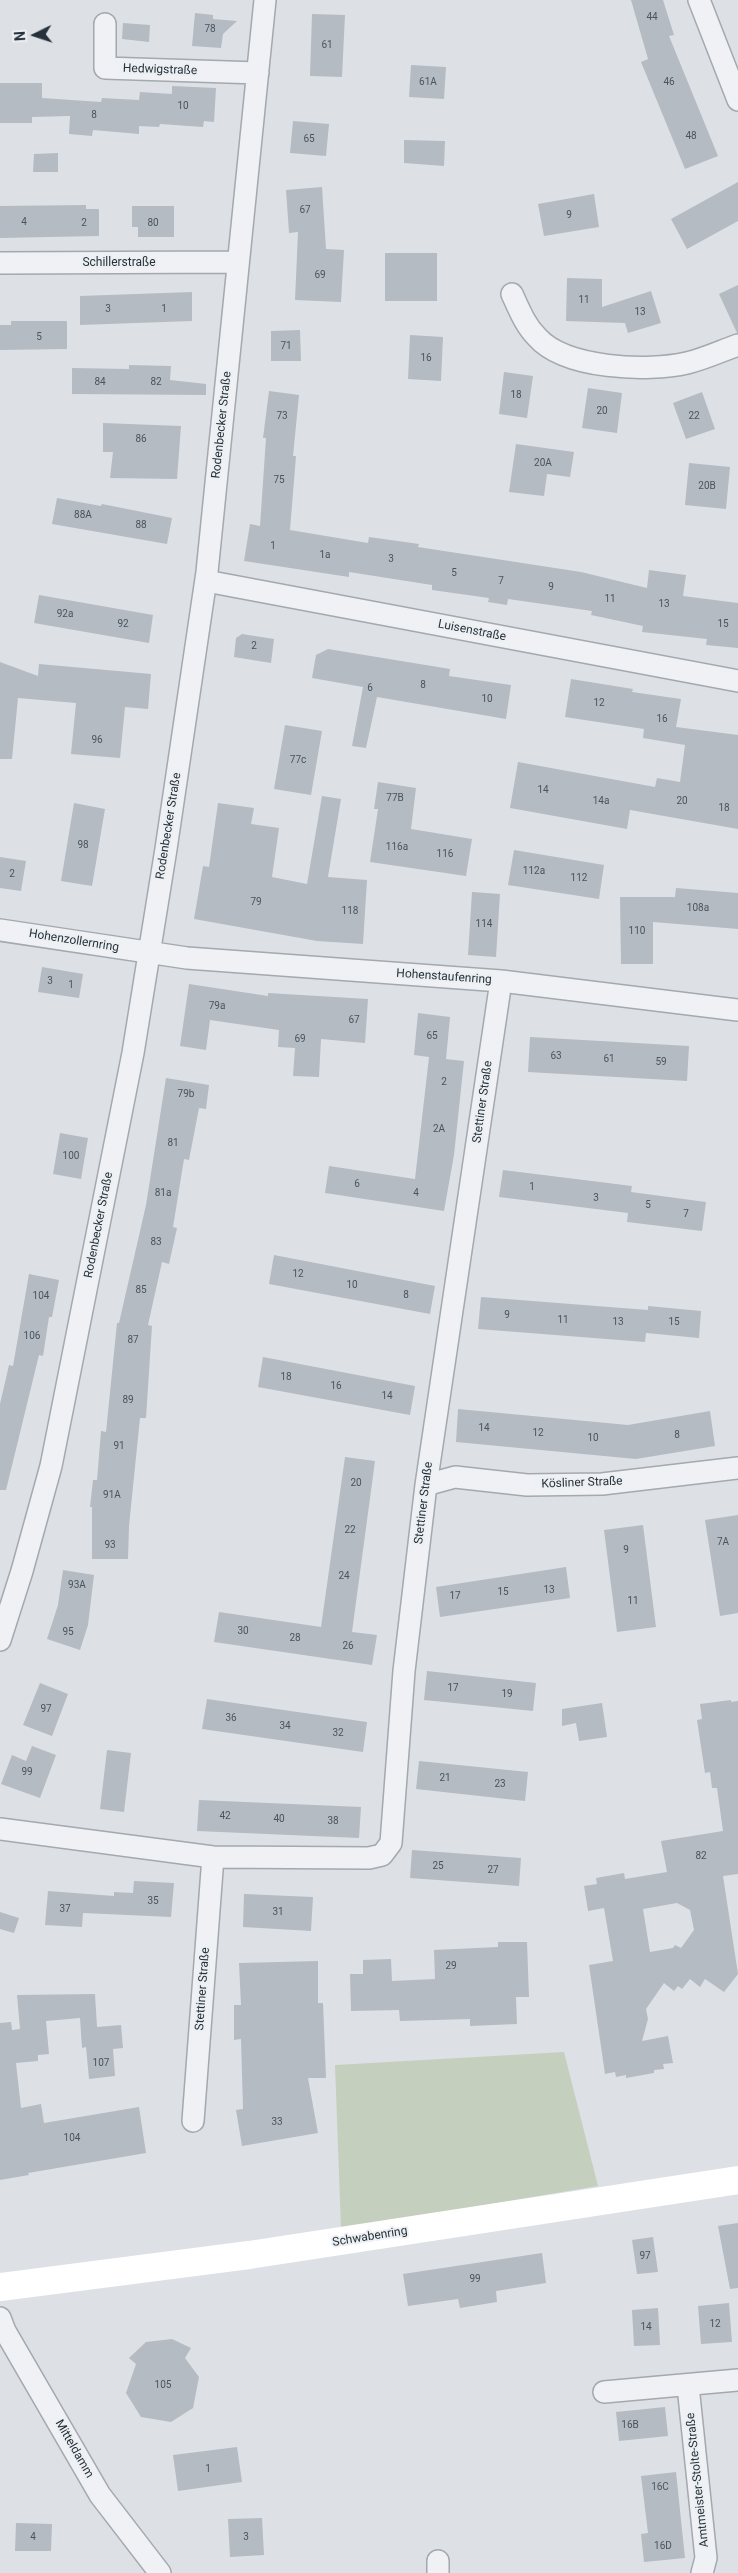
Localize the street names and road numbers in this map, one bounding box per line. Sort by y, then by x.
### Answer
street label: Hedwigstraße [123,62,197,78]
street label: Schillerstraße [82,256,156,270]
street label: Rodenbecker Straße [209,371,235,479]
street label: Luisenstraße [437,617,507,645]
street label: Rodenbecker Straße [153,772,185,880]
street label: Hohenzollernring [28,927,120,955]
street label: Hohenstaufenring [396,966,492,988]
street label: Stettiner Straße [470,1060,496,1144]
street label: Rodenbecker Straße [82,1171,116,1279]
street label: Stettiner Straße [412,1461,436,1545]
street label: Kösliner Straße [541,1474,623,1492]
street label: Stettiner Straße [193,1947,213,2031]
street label: Schwabenring [332,2224,408,2250]
street label: Amtmeister-Stolte-Straße [684,2412,712,2548]
street label: Mitteldamm [52,2417,96,2481]

